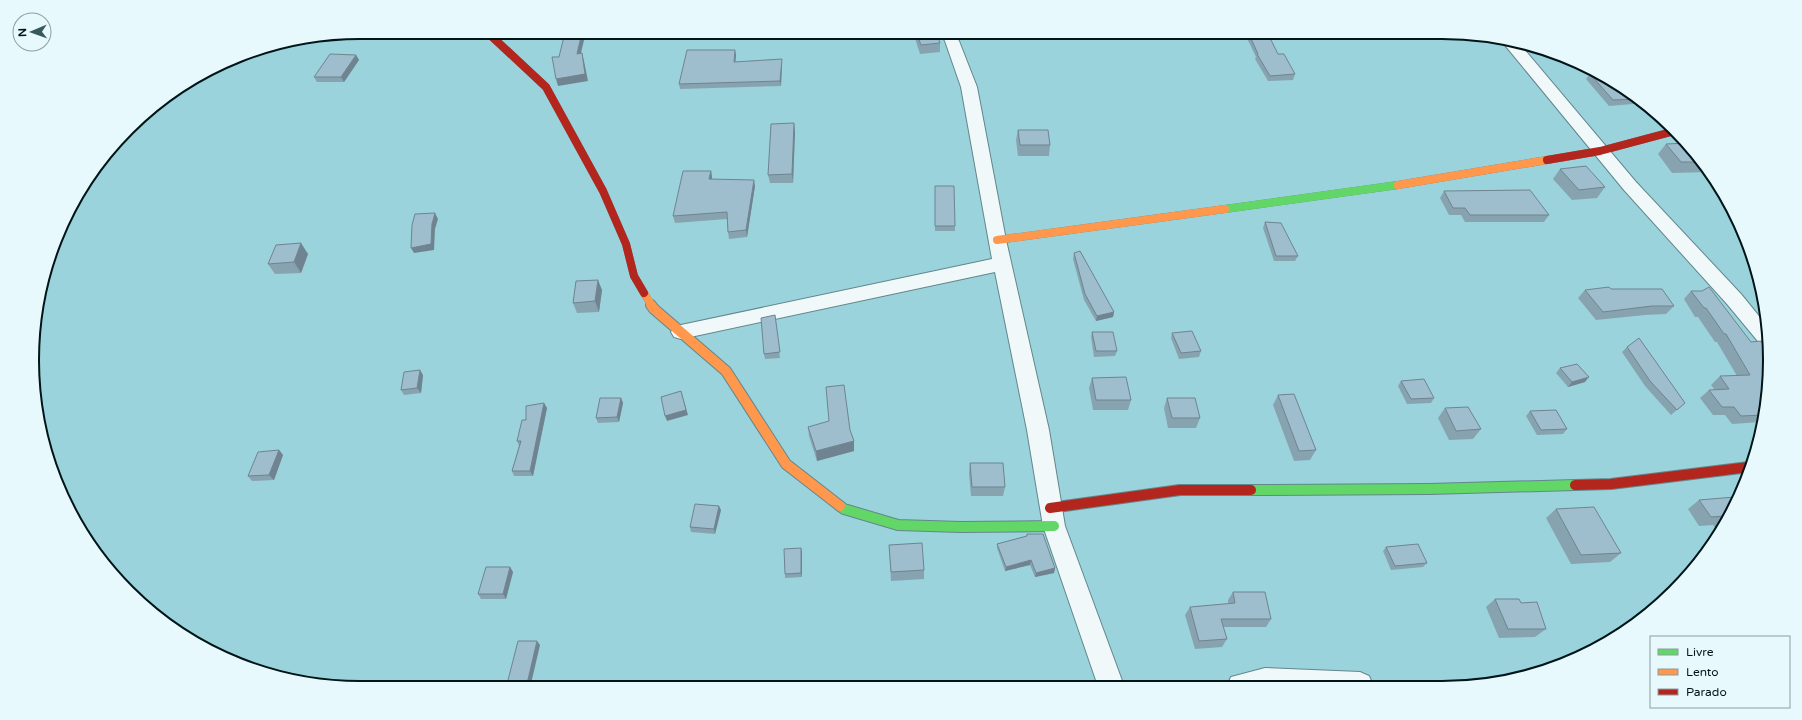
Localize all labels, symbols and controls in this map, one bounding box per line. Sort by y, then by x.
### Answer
north arrow [12,12,52,52]
text: N [16,28,29,37]
legend [1650,636,1790,708]
text: Livre [1686,645,1714,659]
text: Lento [1686,665,1719,679]
text: Parado [1686,685,1727,699]

